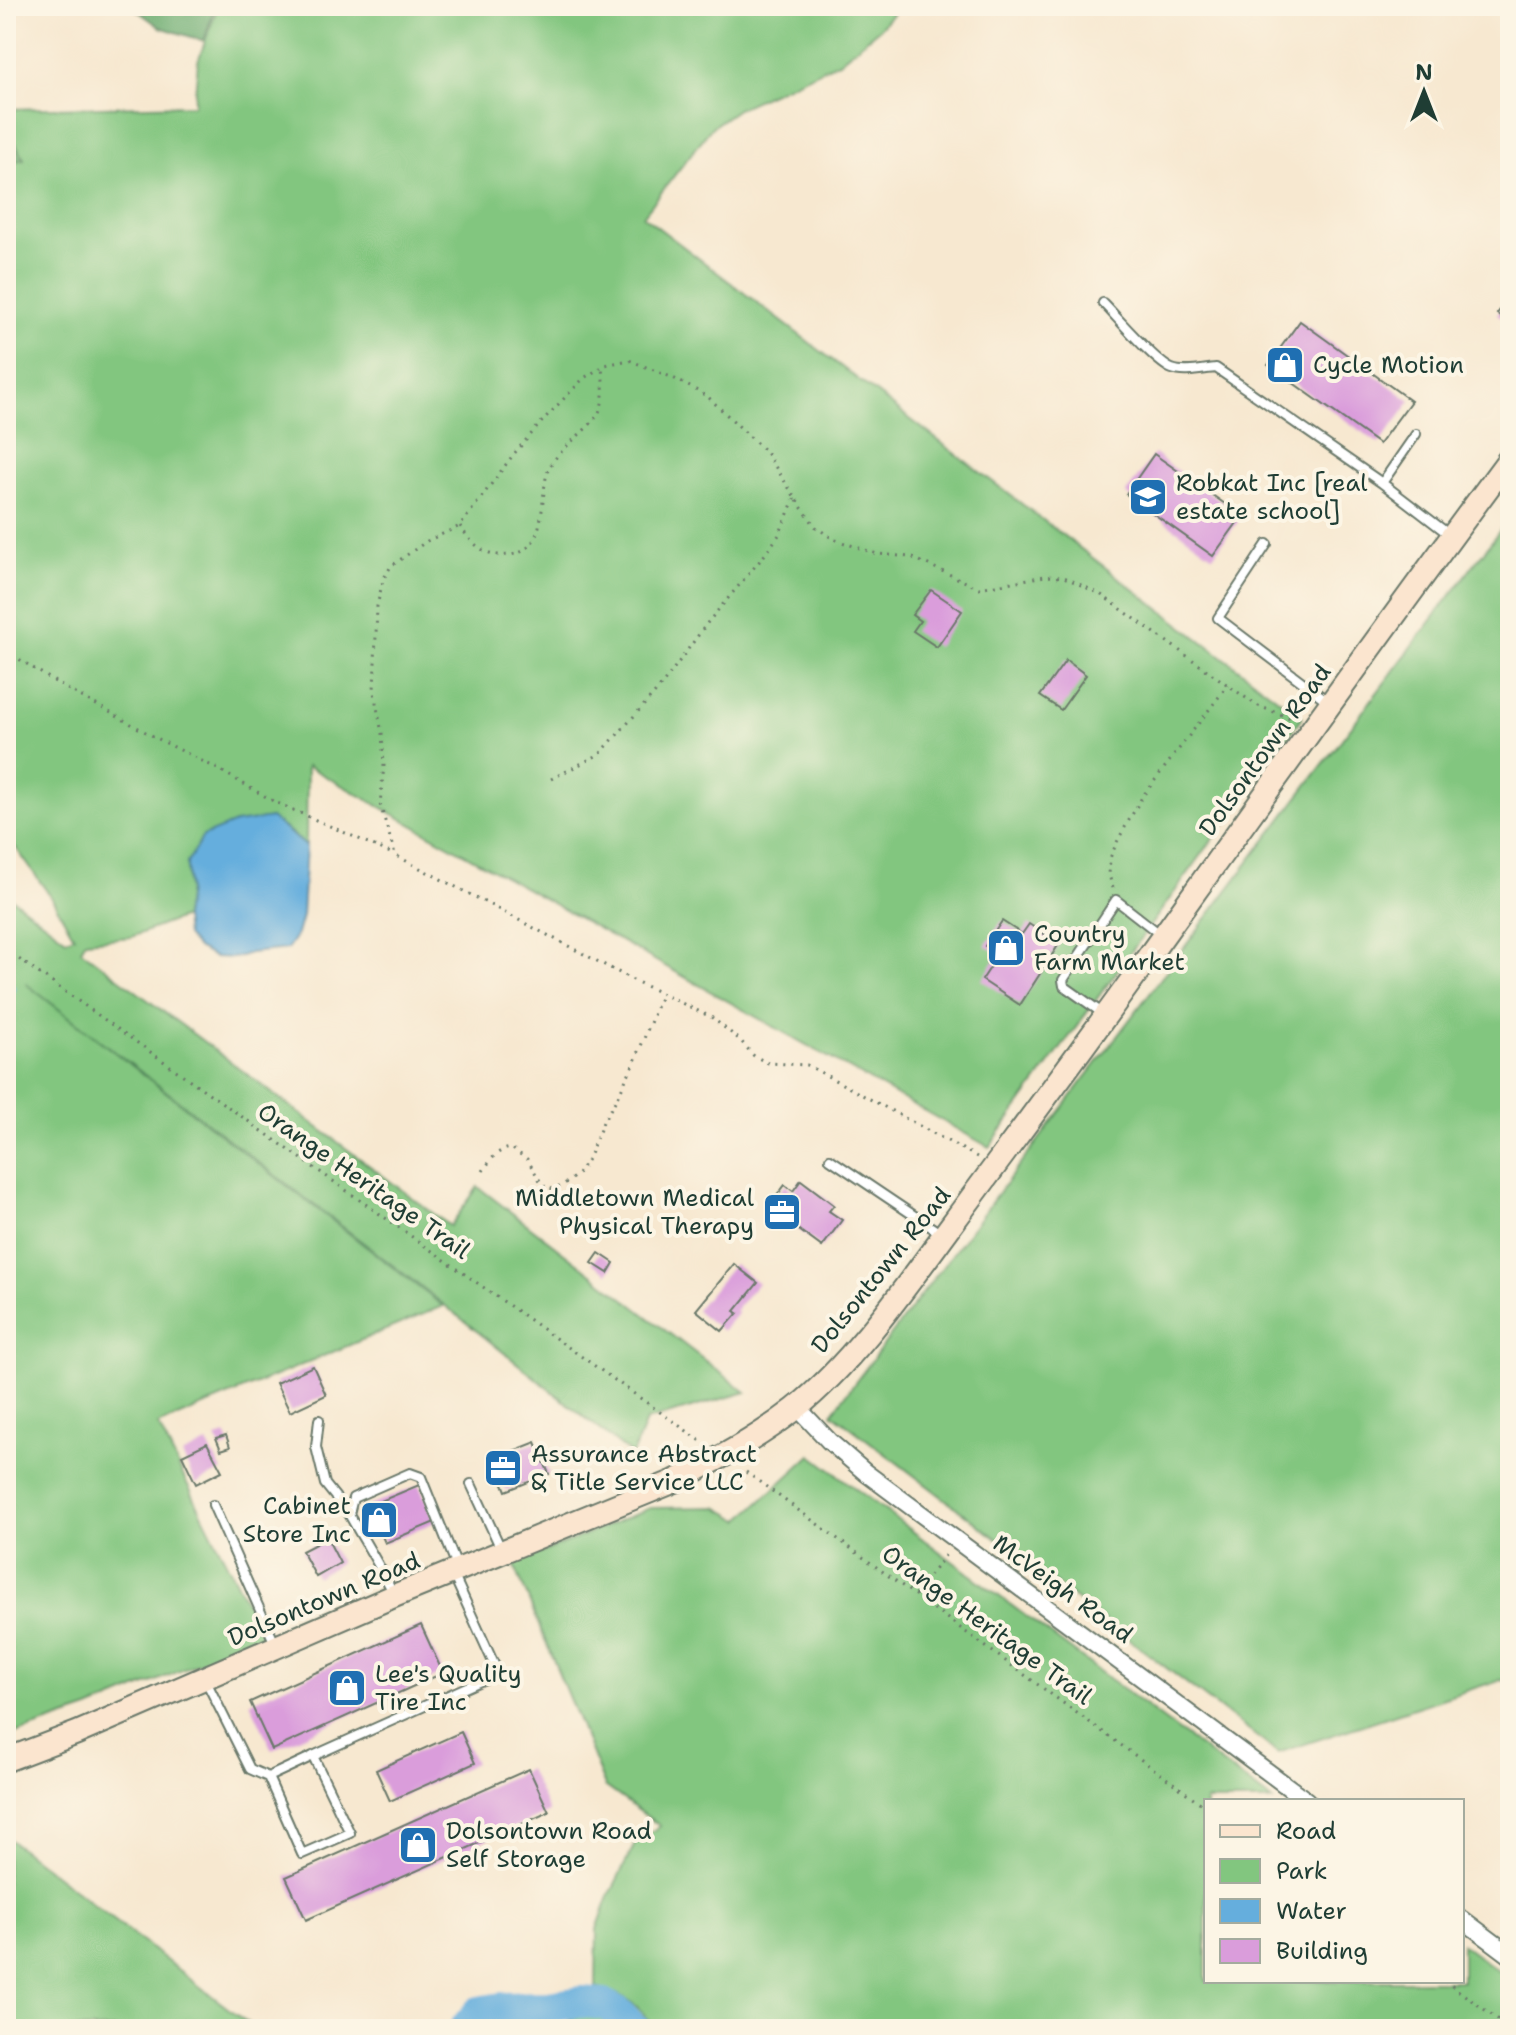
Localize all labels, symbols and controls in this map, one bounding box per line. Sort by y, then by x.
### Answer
north arrow [1384,52,1464,132]
text: N [1415,58,1433,87]
shop icon: Cycle Motion [1264,344,1306,386]
place label: Cycle Motion [1313,349,1464,381]
place label: Robkat Inc [real estate school] [1176,467,1368,527]
school or university icon: Robkat Inc [real estate school] [1127,476,1169,518]
street label: Dolsontown Road [1192,657,1338,843]
place label: Country Farm Market [1034,918,1185,978]
shop icon: Country Farm Market [985,927,1027,969]
street label: Orange Heritage Trail [252,1096,477,1267]
street label: Dolsontown Road [804,1180,958,1360]
place label: Middletown Medical Physical Therapy [515,1182,755,1242]
office icon: Middletown Medical Physical Therapy [761,1191,803,1233]
place label: Assurance Abstract & Title Service LLC [531,1438,757,1498]
office icon: Assurance Abstract & Title Service LLC [482,1447,524,1489]
place label: Cabinet Store Inc [243,1490,351,1550]
shop icon: Cabinet Store Inc [358,1499,400,1541]
street label: McVeigh Road [987,1527,1139,1651]
street label: Orange Heritage Trail [876,1538,1099,1713]
street label: Dolsontown Road [223,1544,425,1654]
place label: Lee's Quality Tire Inc [375,1658,521,1718]
shop icon: Lee's Quality Tire Inc [326,1667,368,1709]
legend [1204,1799,1464,1983]
place label: Dolsontown Road Self Storage [446,1815,652,1875]
text: Road [1276,1815,1336,1847]
shop icon: Dolsontown Road Self Storage [397,1824,439,1866]
text: Park [1276,1855,1328,1887]
text: Water [1276,1895,1347,1927]
text: Building [1276,1935,1368,1967]

